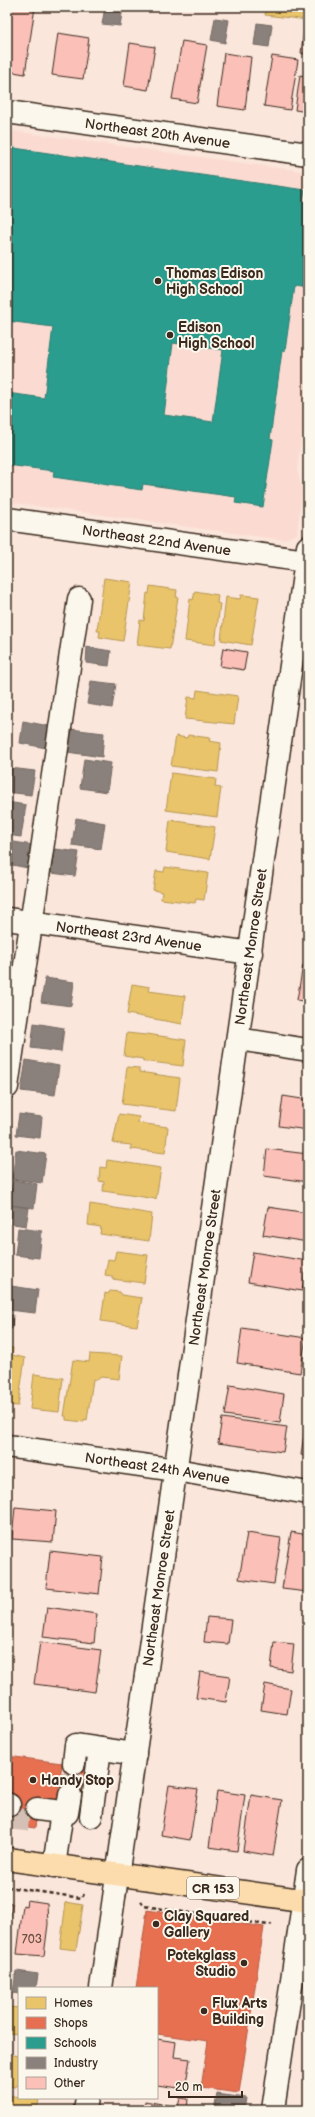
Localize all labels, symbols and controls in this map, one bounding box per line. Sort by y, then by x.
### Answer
street label: Northeast 20th Avenue [84,115,231,152]
place label: Thomas Edison High School [166,265,264,298]
marker: Thomas Edison High School [153,276,163,286]
place label: Edison High School [178,319,254,352]
marker: Edison High School [165,330,175,340]
street label: Northeast 22nd Avenue [81,522,232,559]
street label: Northeast Monroe Street [231,867,271,1026]
street label: Northeast 23rd Avenue [55,918,203,955]
street label: Northeast Monroe Street [185,1187,225,1347]
street label: Northeast 24th Avenue [84,1449,231,1488]
street label: Northeast Monroe Street [139,1508,179,1668]
place label: Handy Stop [41,1772,114,1789]
marker: Handy Stop [28,1775,38,1785]
road number: CR 153 [187,1877,239,1899]
place label: Clay Squared Gallery [164,1908,249,1941]
marker: Clay Squared Gallery [151,1919,161,1929]
house number: 703 [22,1932,42,1947]
place label: Potekglass Studio [167,1947,236,1980]
marker: Potekglass Studio [239,1958,249,1968]
legend [18,1987,158,2099]
place label: Flux Arts Building [212,1995,268,2028]
text: Homes [54,1996,93,2011]
marker: Flux Arts Building [199,2006,209,2016]
text: Shops [54,2016,88,2031]
text: Schools [54,2036,97,2051]
text: Industry [54,2056,99,2071]
scale bar [169,2073,242,2099]
text: Other [54,2076,86,2091]
text: 20 m [175,2080,202,2095]

